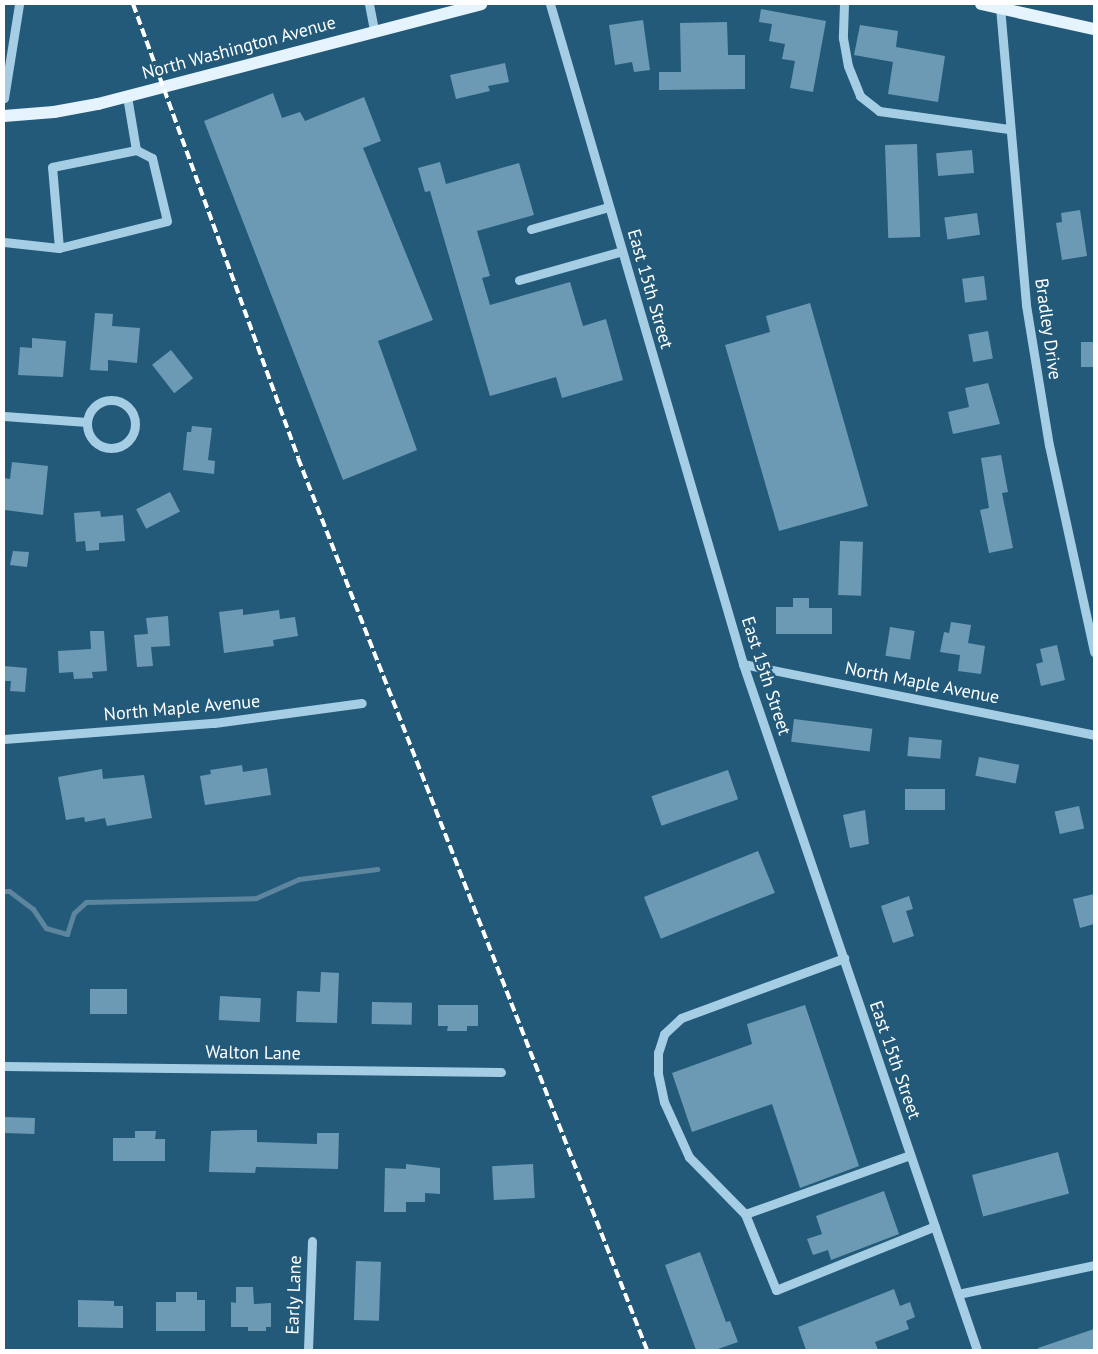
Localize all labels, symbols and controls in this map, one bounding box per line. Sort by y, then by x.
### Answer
street label: North Washington Avenue [139,12,339,84]
street label: East 15th Street [623,227,677,351]
street label: Bradley Drive [1030,277,1066,381]
street label: East 15th Street [737,614,795,738]
street label: North Maple Avenue [843,657,1001,709]
street label: North Maple Avenue [103,690,261,726]
street label: East 15th Street [865,998,925,1122]
street label: Walton Lane [205,1041,301,1065]
street label: Early Lane [282,1255,306,1335]

